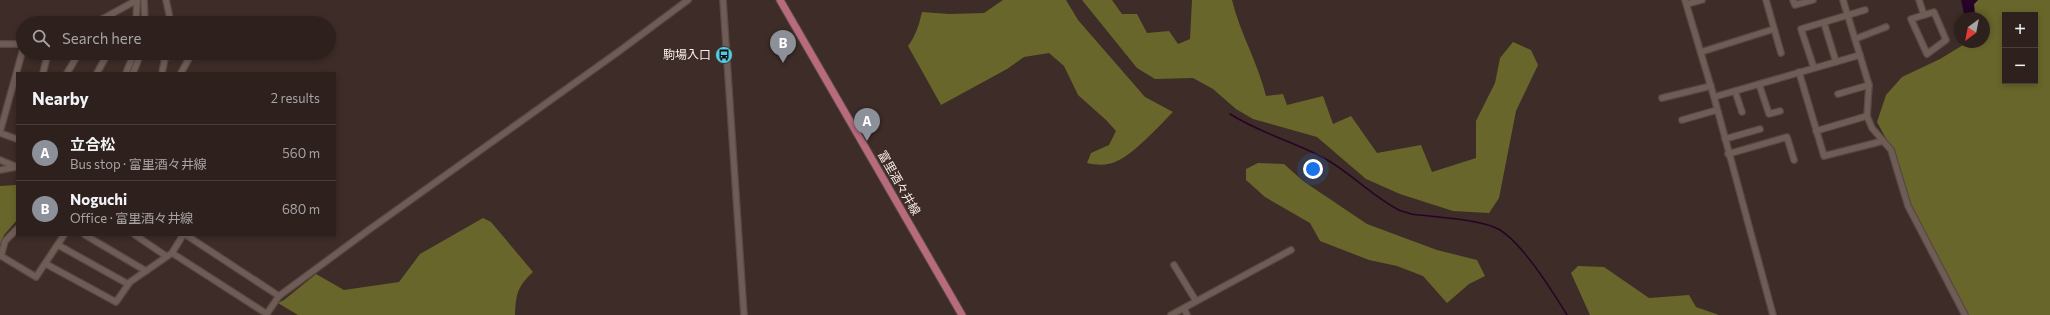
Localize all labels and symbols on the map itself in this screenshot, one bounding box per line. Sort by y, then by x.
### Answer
north arrow [1954,12,1990,48]
pin: B [770,30,796,63]
bus stop icon: 駒場入口 [714,45,734,65]
place label: 駒場入口 [663,47,711,61]
pin: A [854,108,880,141]
street label: 富里酒々井線 [876,148,924,217]
your location [1303,159,1323,179]

